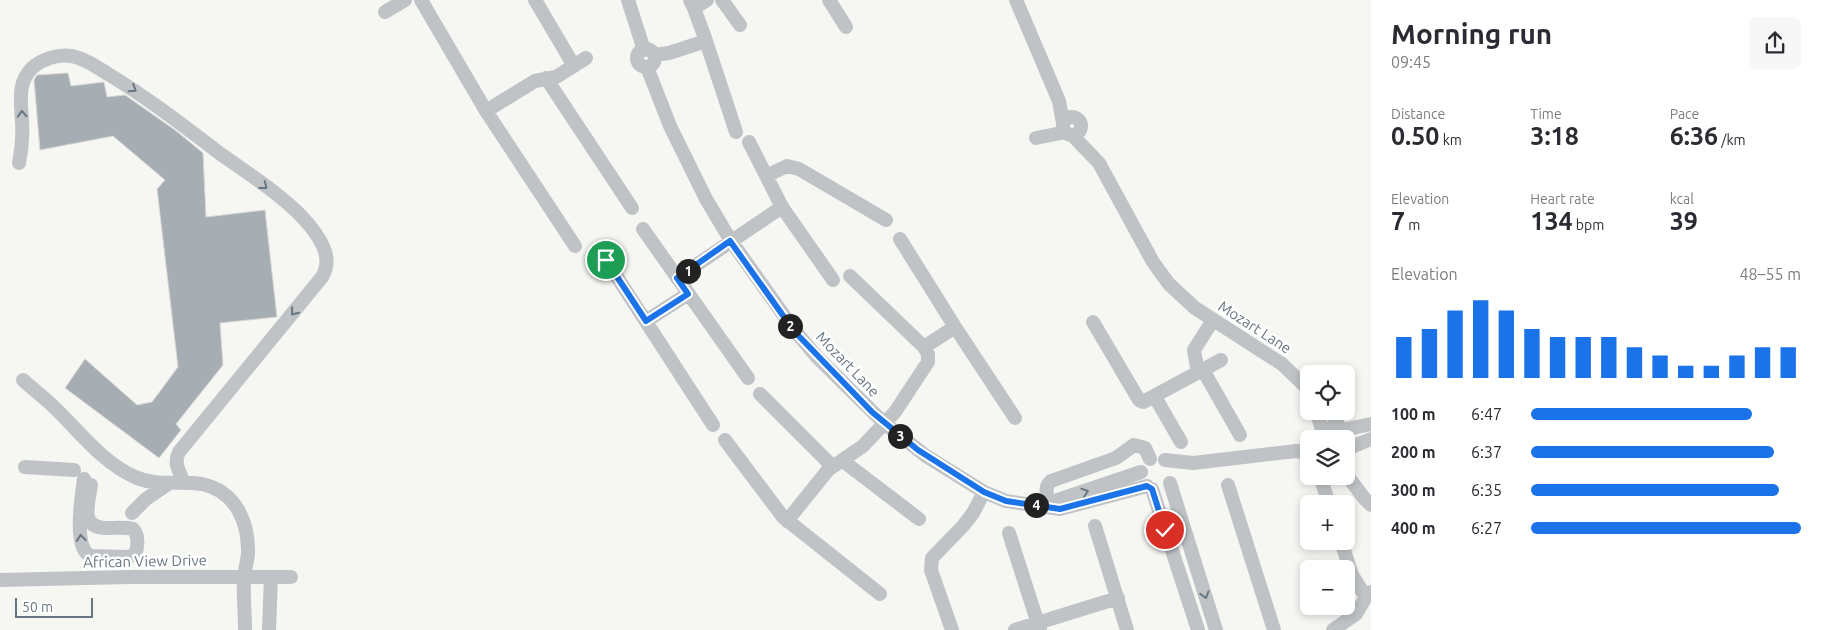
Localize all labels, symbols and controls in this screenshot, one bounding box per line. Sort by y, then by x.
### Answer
button: share [1749,17,1801,69]
text: Morning run [1391,18,1552,49]
text: 09:45 [1391,53,1431,71]
one-way arrow [128,83,137,93]
text: Distance [1391,106,1445,122]
text: Time [1530,106,1562,122]
text: Pace [1670,106,1699,122]
one-way arrow [16,110,27,118]
text: 0.50 [1391,122,1439,150]
text: 3:18 [1530,122,1579,150]
text: 6:36 [1670,122,1718,150]
text: km [1439,132,1462,148]
text: /km [1718,132,1746,148]
one-way arrow [258,180,267,188]
text: Elevation [1391,191,1449,207]
text: Heart rate [1530,191,1595,207]
text: kcal [1670,191,1694,207]
text: 7 [1391,207,1405,235]
text: 134 [1530,207,1573,235]
text: 39 [1670,207,1698,235]
text: m [1405,217,1420,233]
text: bpm [1573,217,1604,233]
pin [585,239,627,281]
icon: arrive [592,246,620,274]
pin: 1 [676,258,700,284]
text: 1 [685,263,692,279]
text: Elevation [1391,265,1458,283]
text: 48–55 m [1739,265,1801,283]
street label: Mozart Lane [1215,297,1295,357]
one-way arrow [291,306,300,315]
pin: 2 [778,314,802,338]
text: 2 [787,318,794,334]
street label: Mozart Lane [813,328,883,400]
map controls [1300,365,1355,615]
button: locate [1300,365,1355,420]
text: 100 m [1391,405,1436,423]
text: 6:47 [1471,405,1502,423]
pin: 3 [888,424,912,448]
text: 3 [897,428,904,444]
button: layers [1300,430,1355,485]
text: 200 m [1391,443,1436,461]
text: 6:37 [1471,443,1502,461]
text: 300 m [1391,481,1436,499]
text: 6:35 [1471,481,1502,499]
one-way arrow [1080,487,1089,497]
pin: 4 [1024,492,1048,518]
button: + [1300,495,1355,550]
text: 4 [1033,497,1040,513]
pin [1144,509,1186,551]
icon: check [1151,516,1179,544]
text: 400 m [1391,519,1436,537]
text: 6:27 [1471,519,1502,537]
one-way arrow [76,534,87,542]
street label: African View Drive [83,551,207,571]
button: − [1300,560,1355,615]
one-way arrow [1200,591,1210,599]
scale bar [15,595,92,618]
text: 50 m [22,599,53,615]

